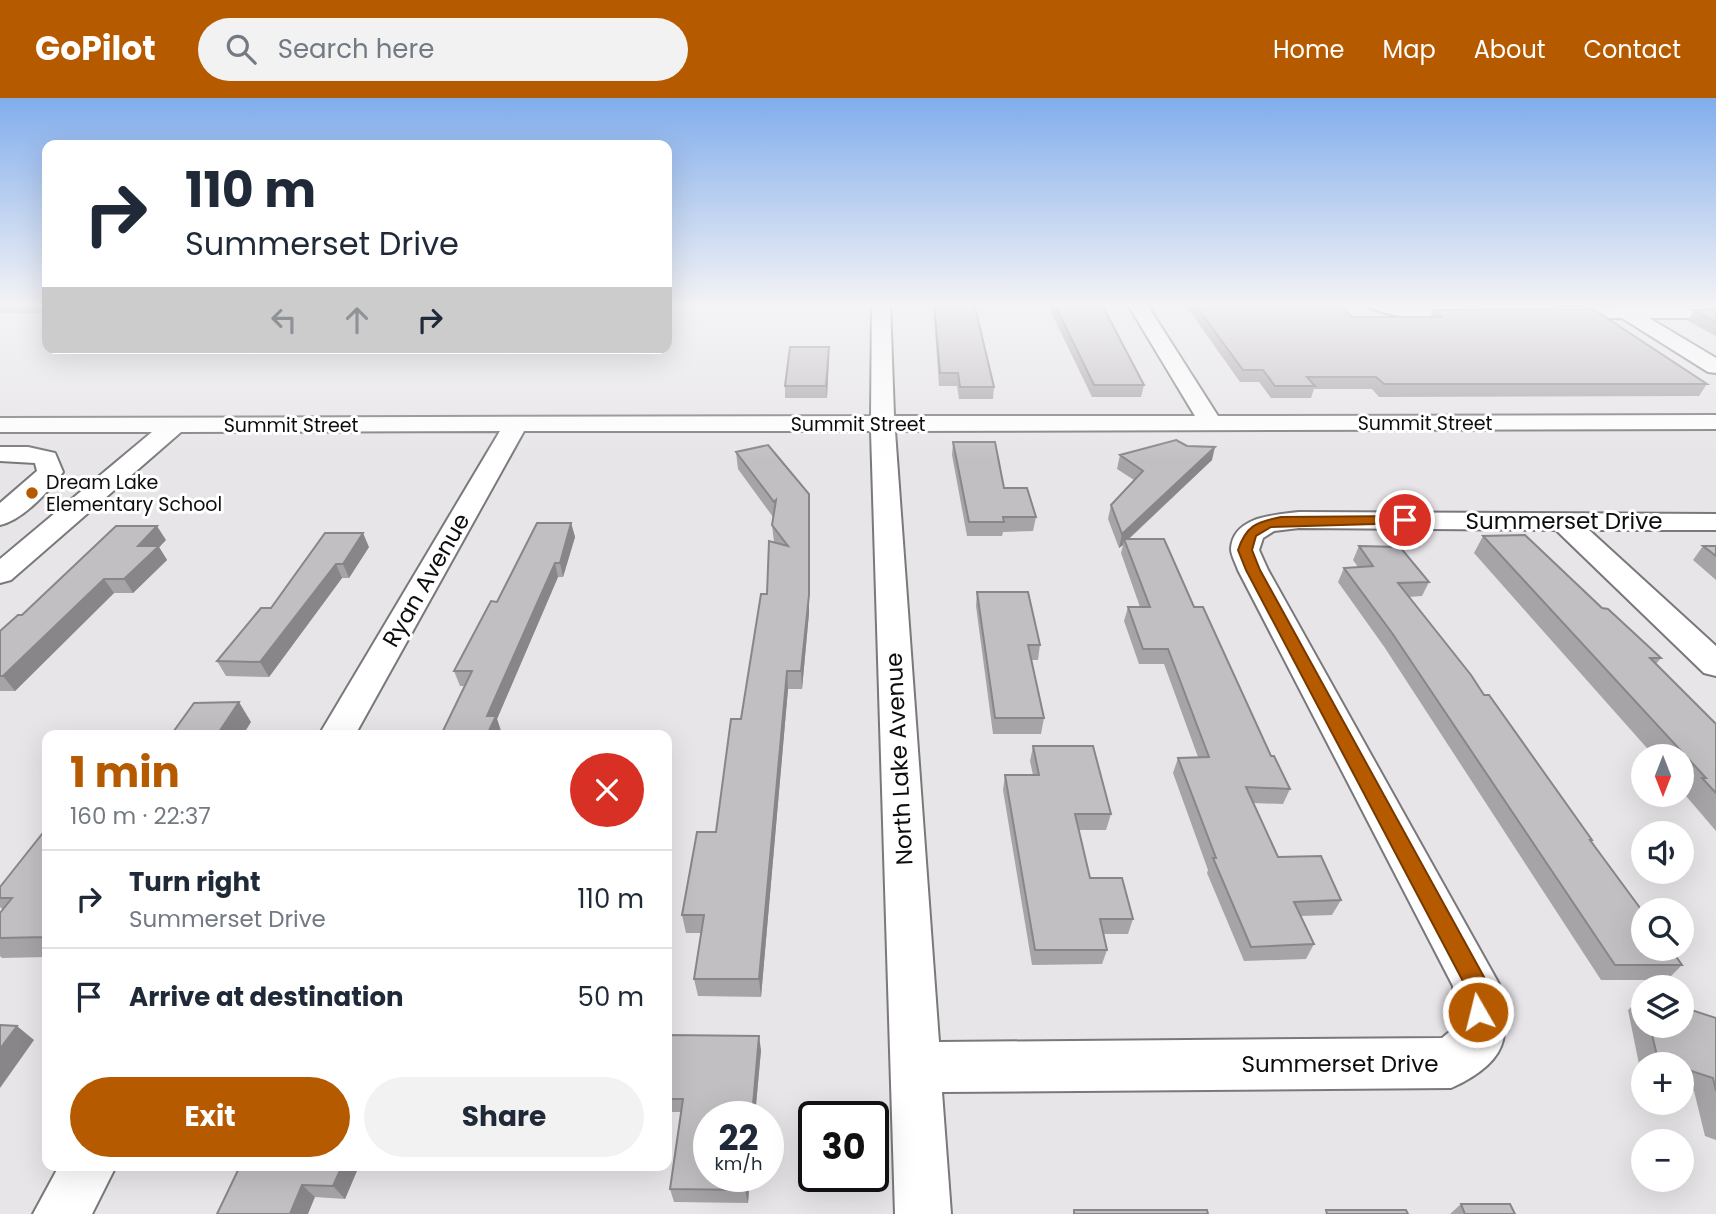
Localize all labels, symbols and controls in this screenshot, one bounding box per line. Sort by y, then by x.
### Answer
search box [198,18,688,81]
text: GoPilot [35,25,156,72]
icon: search [222,30,260,68]
text: Search here [278,31,434,67]
text: Home [1273,33,1345,66]
text: Map [1383,33,1436,66]
text: About [1474,33,1545,66]
text: Contact [1583,33,1681,66]
text: 110 m [185,156,316,224]
icon: right [70,168,161,259]
text: Summerset Drive [185,221,459,266]
icon: left [265,301,303,339]
icon: ahead [338,301,376,339]
icon: right [411,301,449,339]
street label: Summit Street [1358,410,1492,437]
street label: Summit Street [791,411,925,438]
street label: Summit Street [224,412,358,439]
place label: Dream Lake Elementary School [46,469,222,518]
marker: Dream Lake Elementary School [24,485,40,501]
pin [1375,490,1435,550]
icon: arrive [1386,501,1424,539]
street label: Summerset Drive [1466,505,1662,537]
street label: Ryan Avenue [375,507,477,653]
street label: North Lake Avenue [877,652,921,866]
text: 1 min [70,743,180,802]
north arrow [1631,744,1694,807]
map controls [1631,744,1694,1192]
button: close [570,753,644,827]
text: 160 m · 22:37 [70,800,211,832]
button: sound [1631,821,1694,884]
text: Turn right [129,864,261,900]
icon: right [70,880,108,918]
text: 110 m [577,881,644,917]
button: search [1631,898,1694,961]
text: Summerset Drive [129,903,326,935]
position arrow [1441,975,1515,1049]
button: layers [1631,975,1694,1038]
icon: arrive [70,978,108,1016]
text: Arrive at destination [129,979,404,1015]
text: 50 m [578,979,644,1015]
street label: Summerset Drive [1242,1048,1438,1080]
button: + [1631,1052,1694,1115]
button: Exit [70,1077,350,1157]
button: Share [364,1077,644,1157]
speed limit sign: 30 [798,1101,889,1192]
text: 22 [719,1113,758,1162]
button: − [1631,1129,1694,1192]
text: km/h [715,1151,762,1176]

